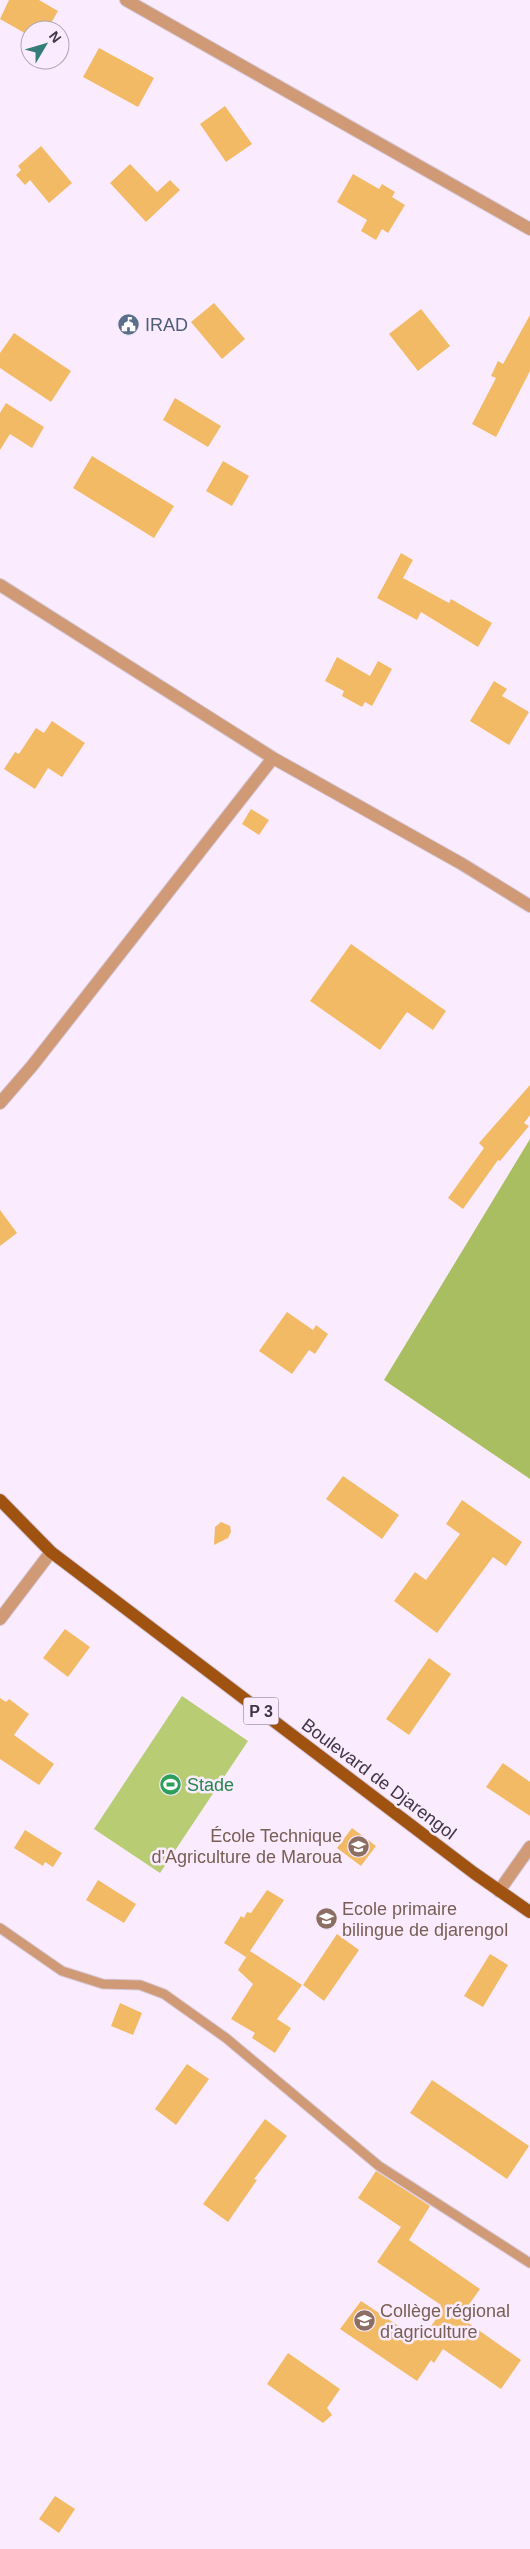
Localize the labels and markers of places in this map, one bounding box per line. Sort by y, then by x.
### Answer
public building icon: IRAD [117,313,141,337]
place label: IRAD [145,315,188,335]
sports icon: Stade [159,1773,183,1797]
place label: Stade [187,1775,234,1795]
place label: École Technique d'Agriculture de Maroua [151,1826,343,1867]
school or university icon: École Technique d'Agriculture de Maroua [346,1834,370,1858]
place label: Ecole primaire bilingue de djarengol [342,1899,508,1940]
school or university icon: Ecole primaire bilingue de djarengol [314,1907,338,1931]
place label: Collège régional d'agriculture [380,2301,510,2342]
school or university icon: Collège régional d'agriculture [352,2309,376,2333]

